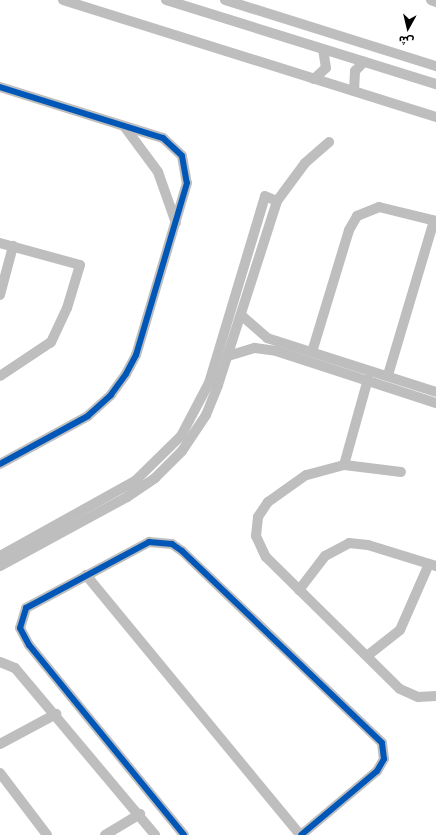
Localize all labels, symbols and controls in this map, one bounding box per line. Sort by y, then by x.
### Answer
north arrow [388,8,428,48]
text: ش [398,32,415,49]

